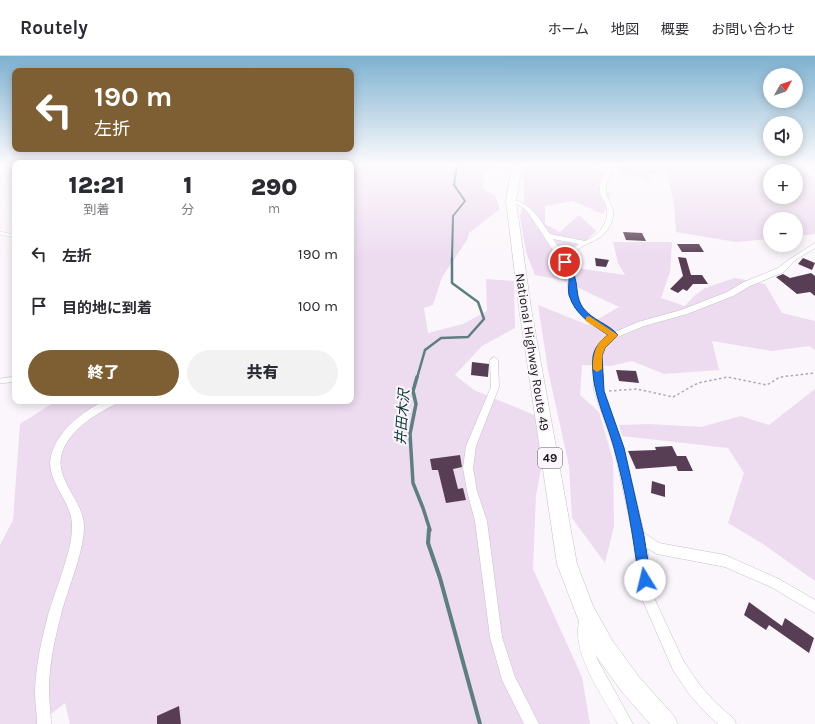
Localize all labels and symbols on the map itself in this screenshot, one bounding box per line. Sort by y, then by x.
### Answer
north arrow [763,68,803,108]
pin [548,245,582,279]
street label: National Highway Route 49 [513,272,552,432]
water label: 井田木沢 [392,387,413,446]
road number: 49 [538,448,562,468]
position arrow [624,559,666,601]

